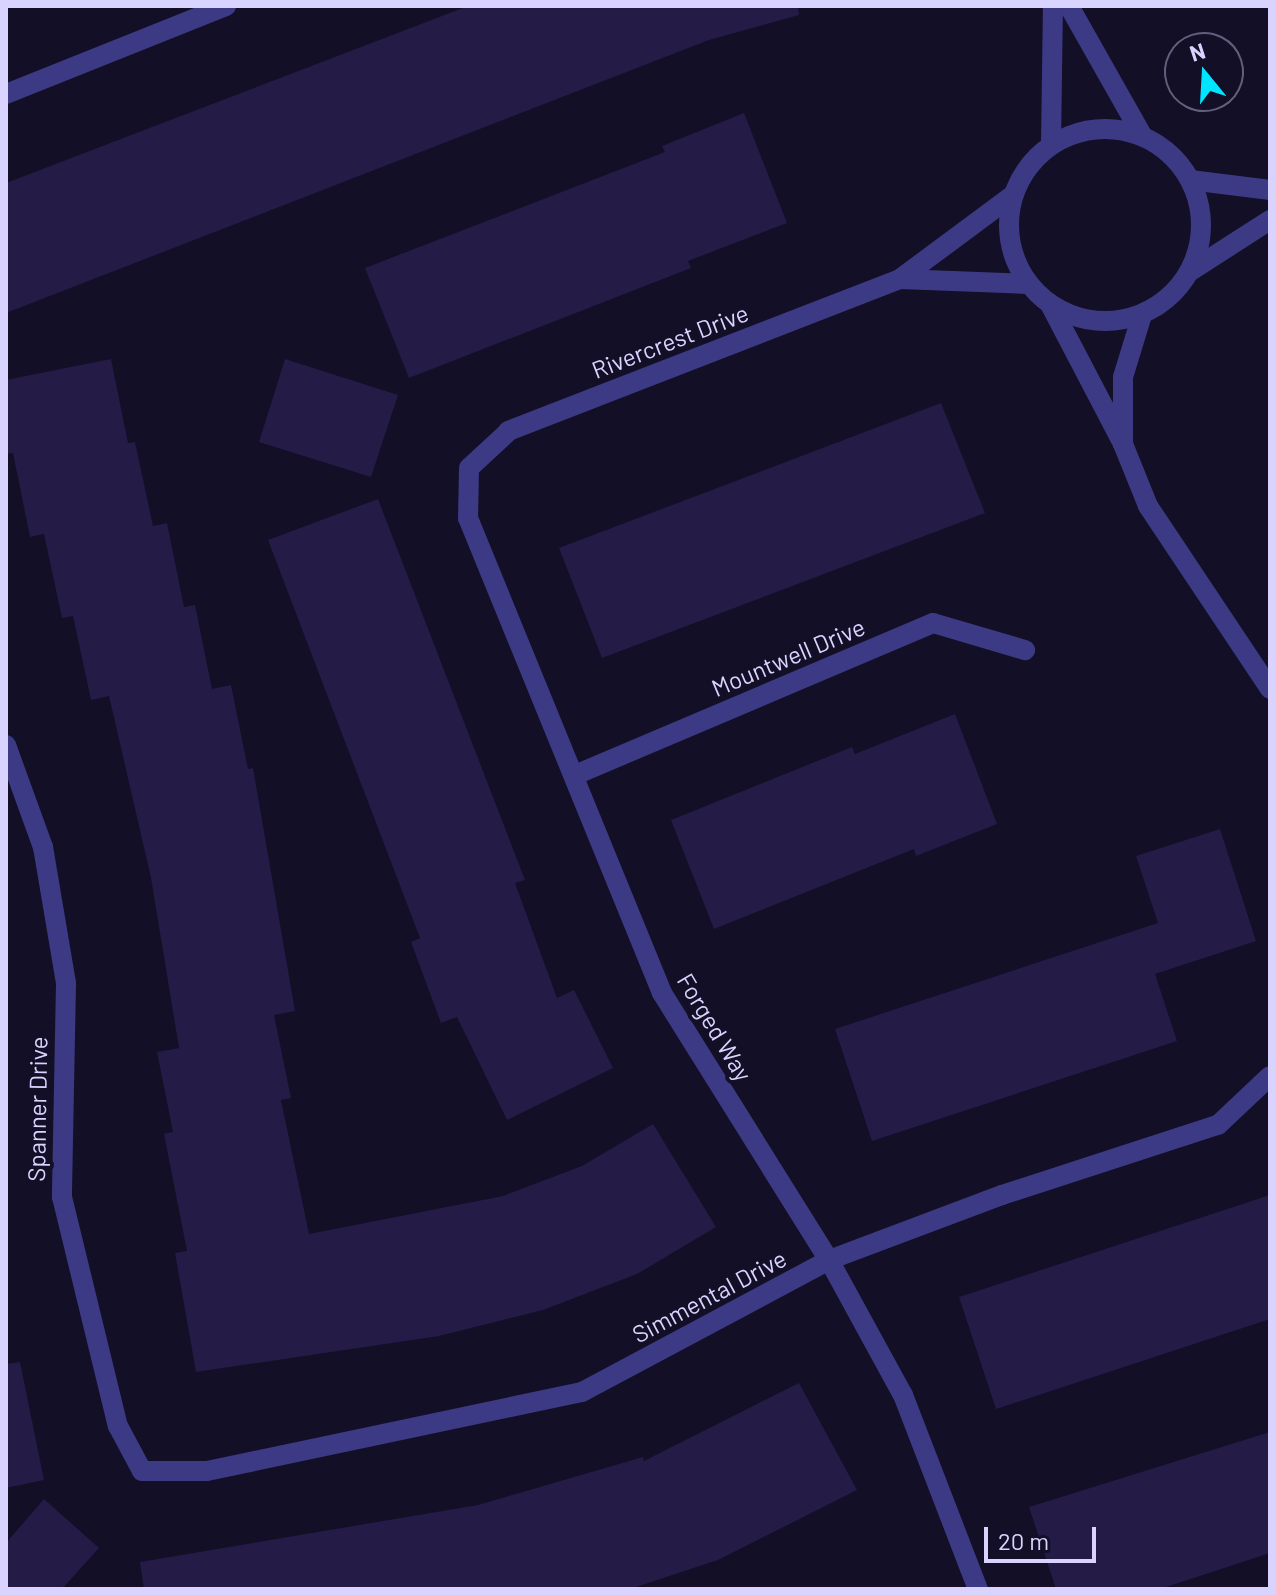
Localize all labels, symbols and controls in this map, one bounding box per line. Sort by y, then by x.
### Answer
north arrow [1164,32,1244,112]
text: N [1186,36,1208,66]
street label: Rivercrest Drive [588,298,752,384]
street label: Mountwell Drive [707,612,869,702]
street label: Forged Way [672,968,758,1086]
street label: Spanner Drive [21,1036,53,1182]
street label: Simmental Drive [627,1243,791,1349]
scale bar [988,1511,1100,1561]
text: 20 m [998,1526,1049,1555]

